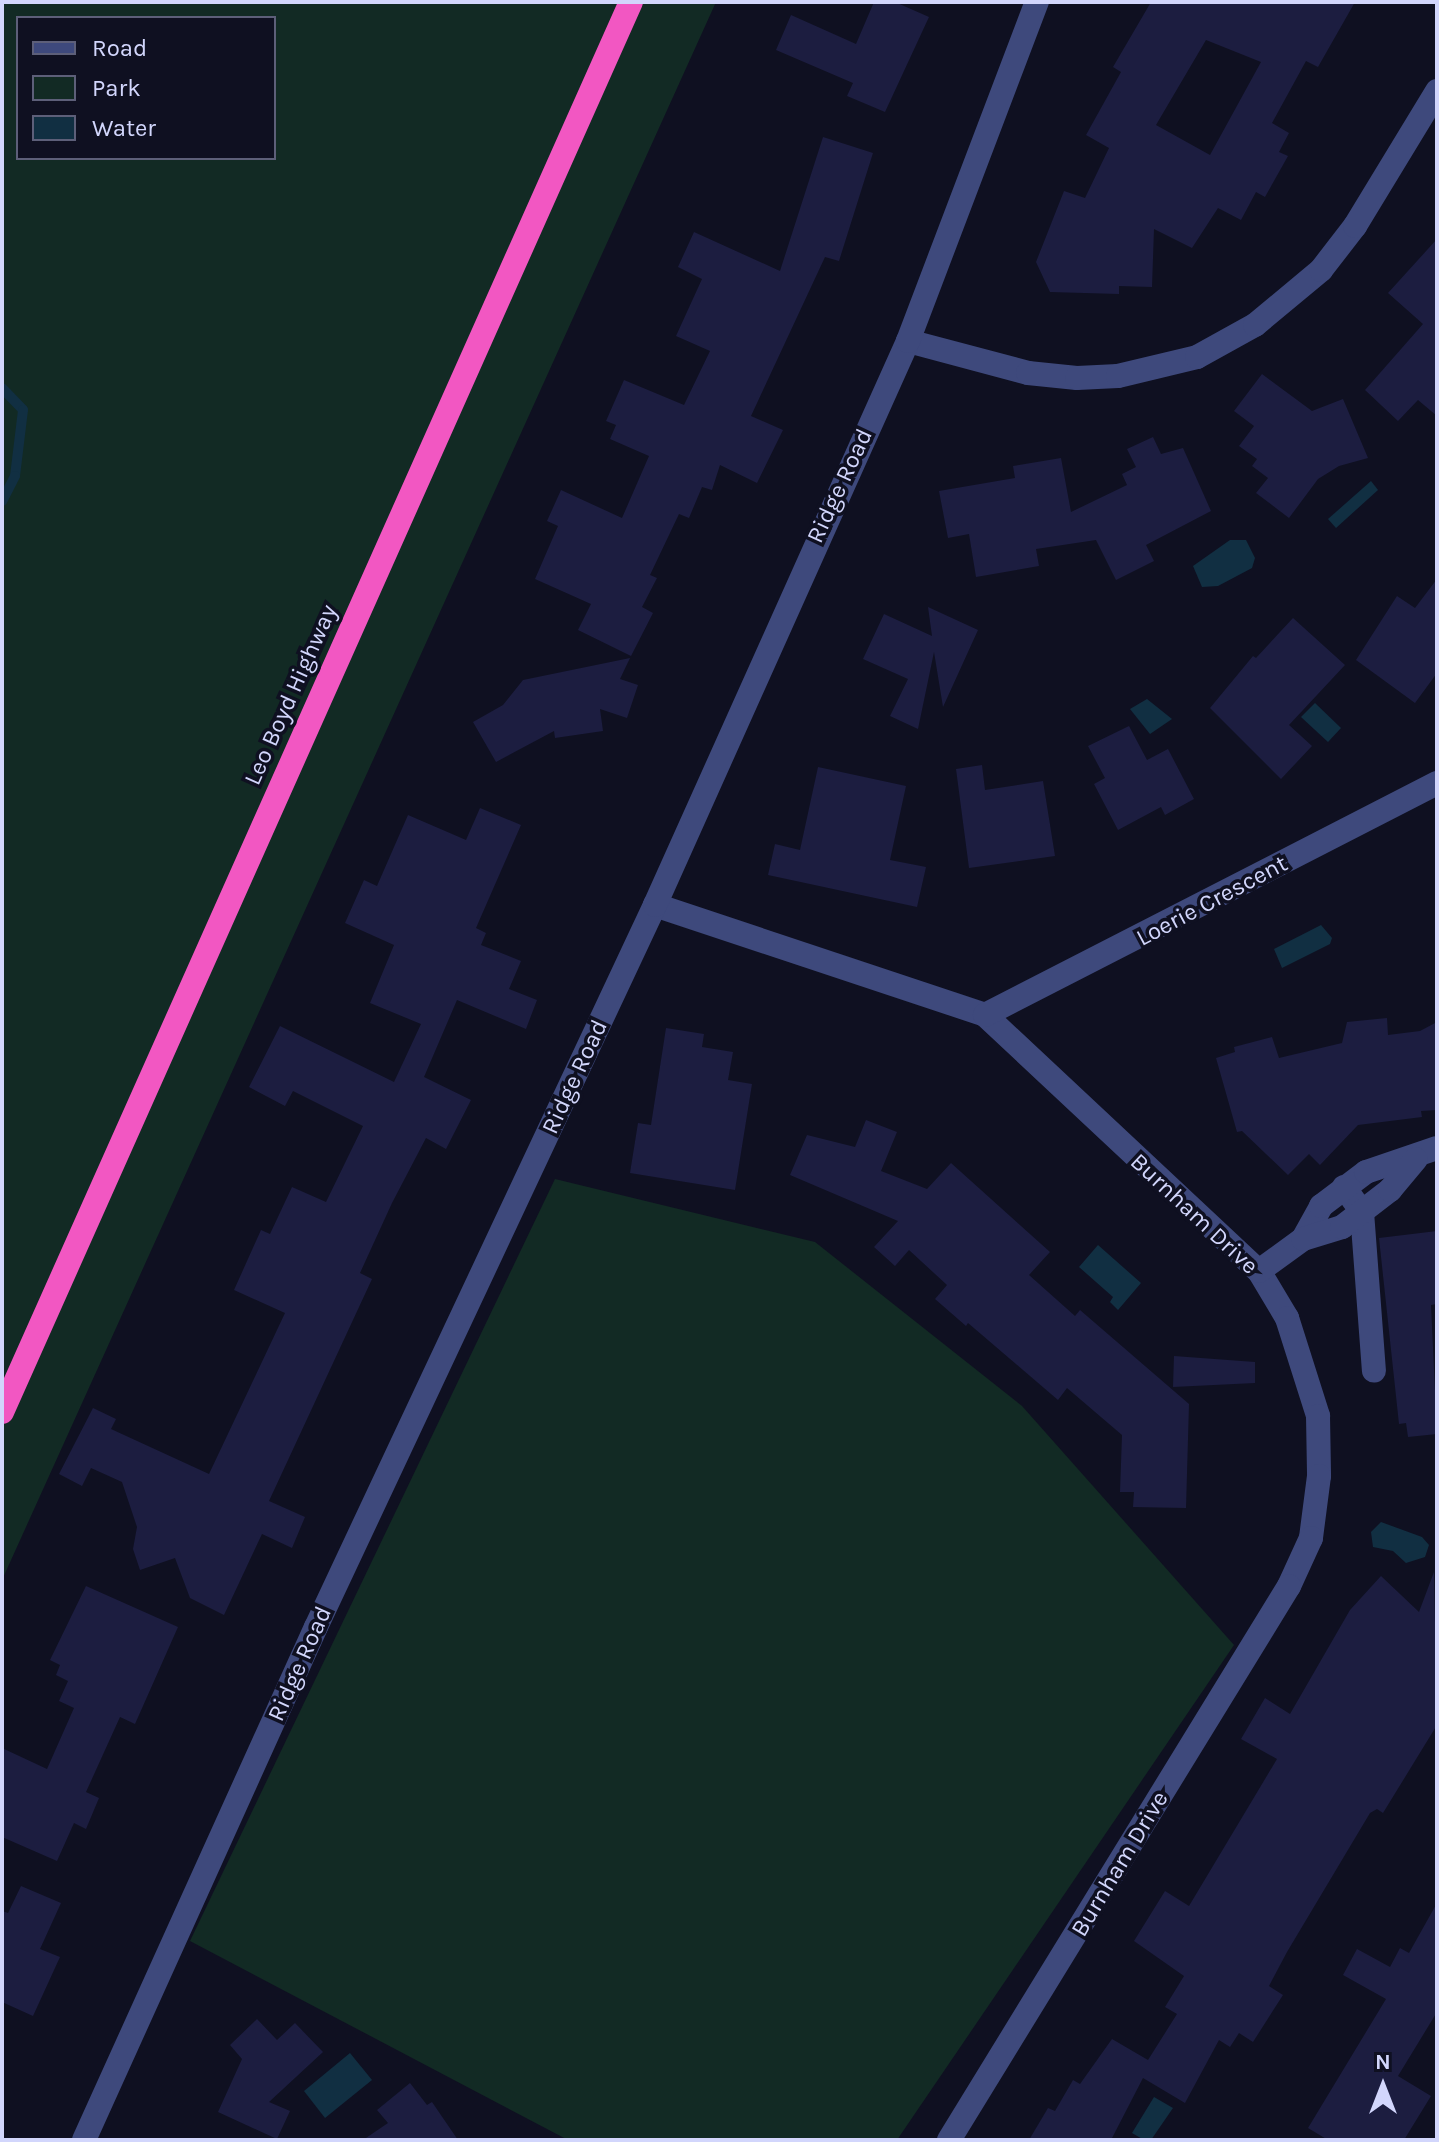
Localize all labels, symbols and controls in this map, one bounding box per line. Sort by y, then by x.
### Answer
legend [16,16,276,160]
text: Road [92,34,147,62]
text: Park [92,74,141,102]
text: Water [92,114,156,142]
street label: Ridge Road [801,424,879,548]
street label: Leo Boyd Highway [238,600,344,790]
street label: Loerie Crescent [1131,849,1293,953]
street label: Ridge Road [536,1015,614,1139]
street label: Burnham Drive [1124,1147,1264,1281]
street label: Ridge Road [262,1602,338,1726]
street label: Burnham Drive [1065,1786,1175,1942]
north arrow [1343,2046,1423,2126]
text: N [1375,2049,1391,2075]

